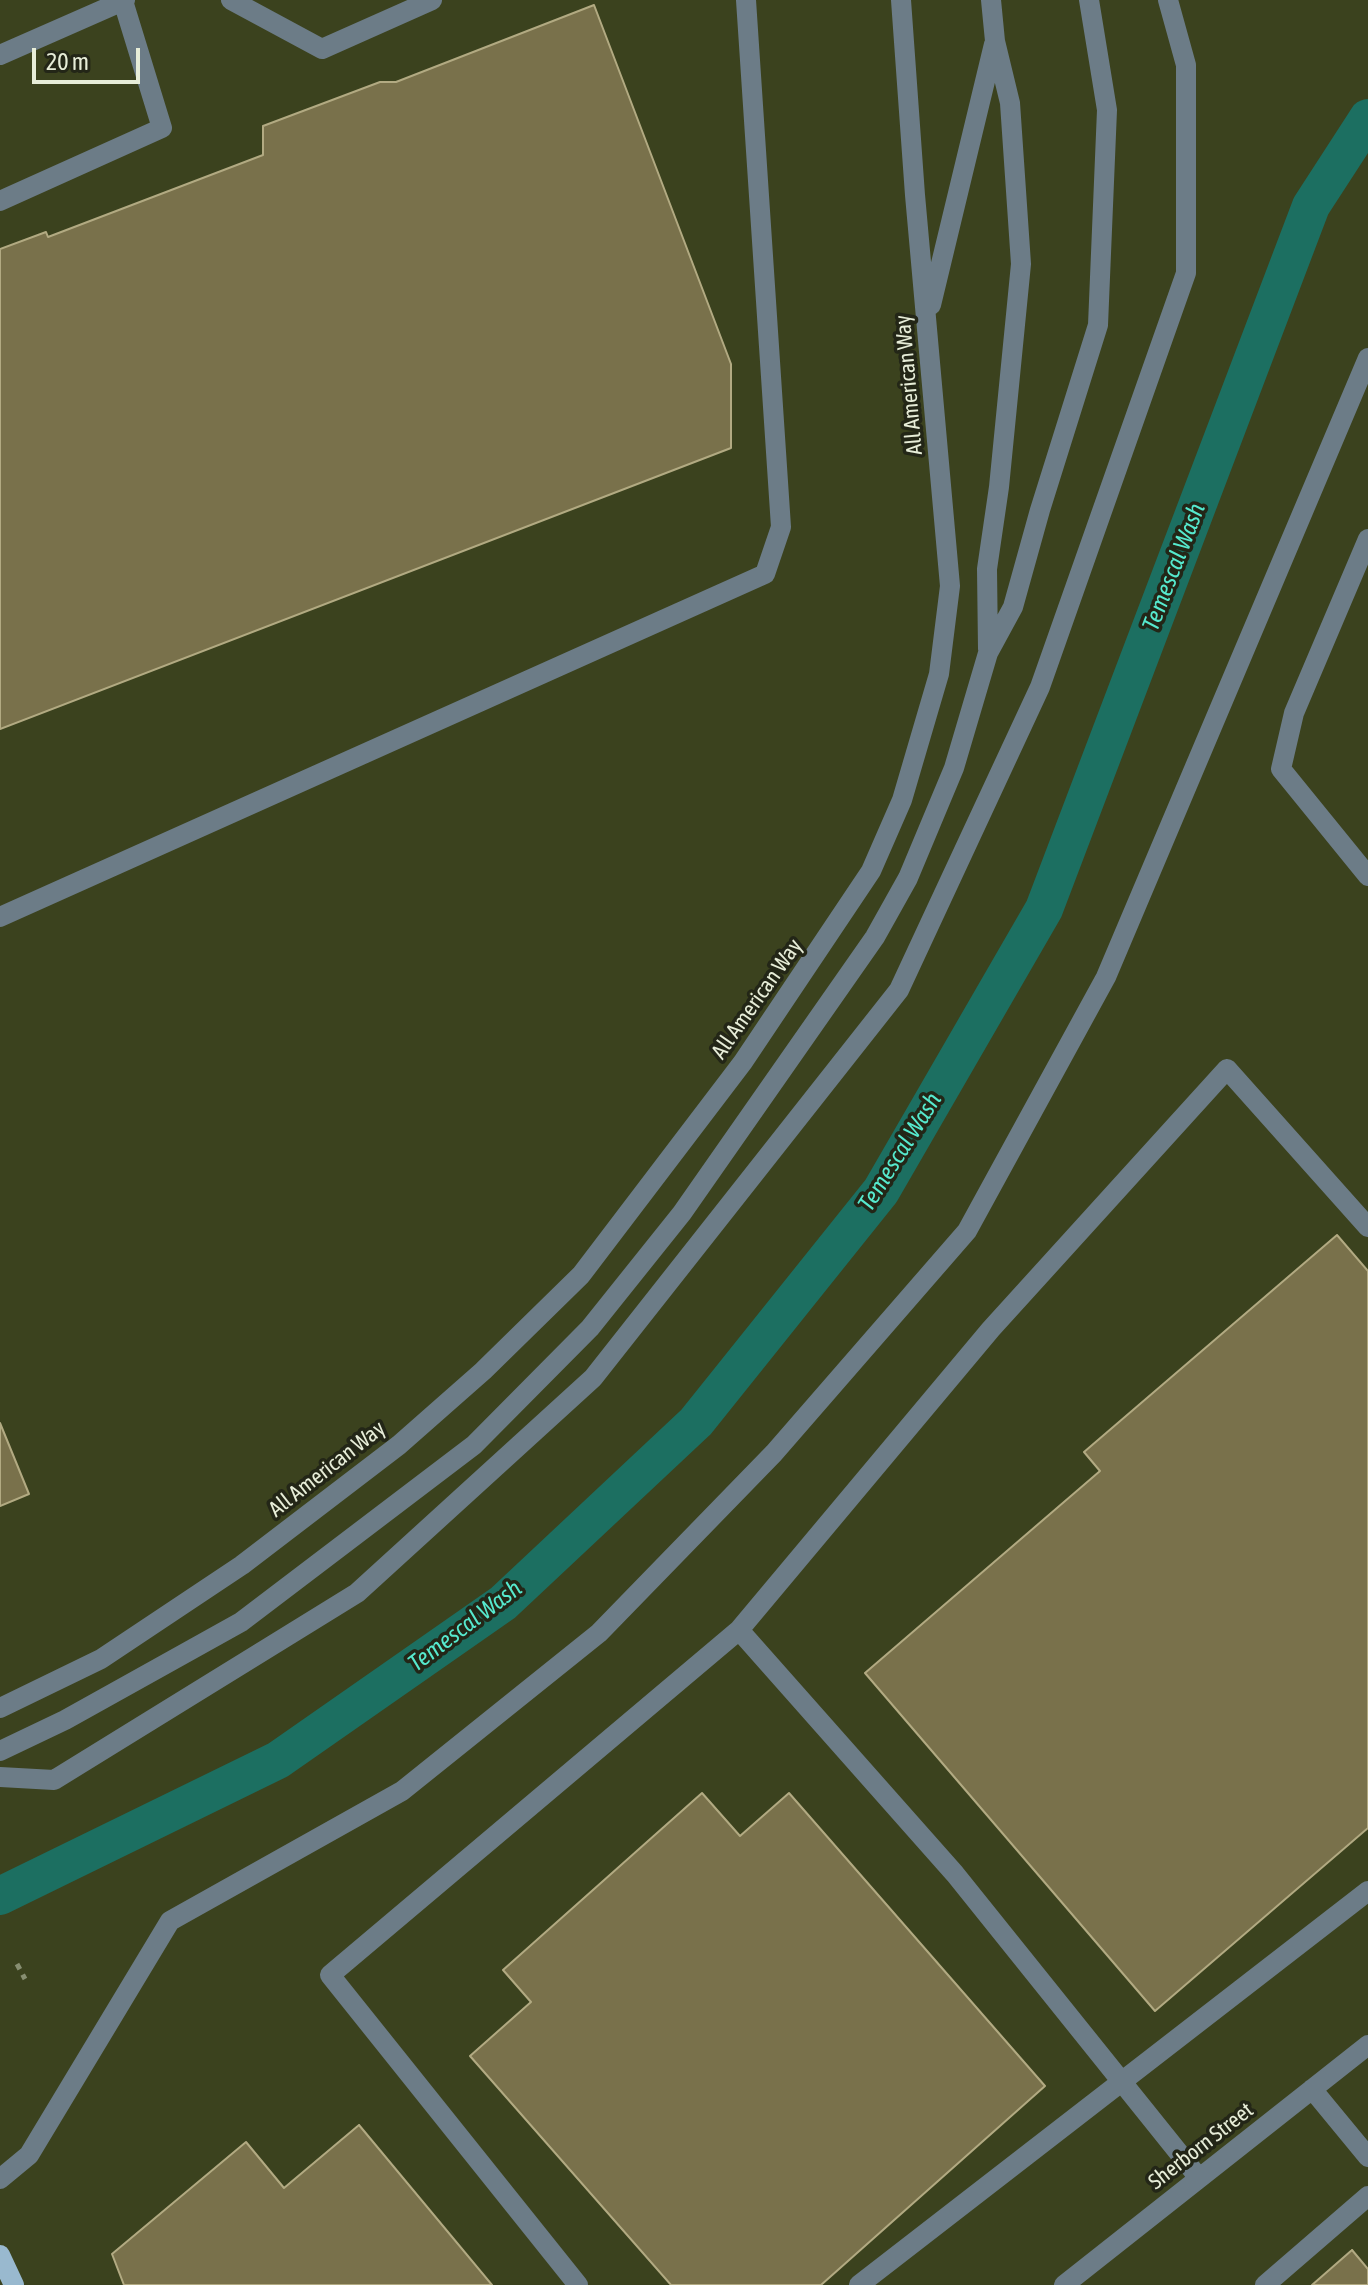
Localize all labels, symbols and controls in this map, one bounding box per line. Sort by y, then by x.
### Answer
scale bar [36,32,144,82]
text: 20 m [46,48,89,75]
street label: All American Way [890,314,928,456]
water label: Temescal Wash [1136,499,1212,635]
street label: All American Way [706,934,808,1064]
water label: Temescal Wash [852,1087,948,1217]
street label: All American Way [264,1415,390,1523]
water label: Temescal Wash [403,1574,527,1678]
street label: Sherborn Street [1143,2097,1259,2195]

